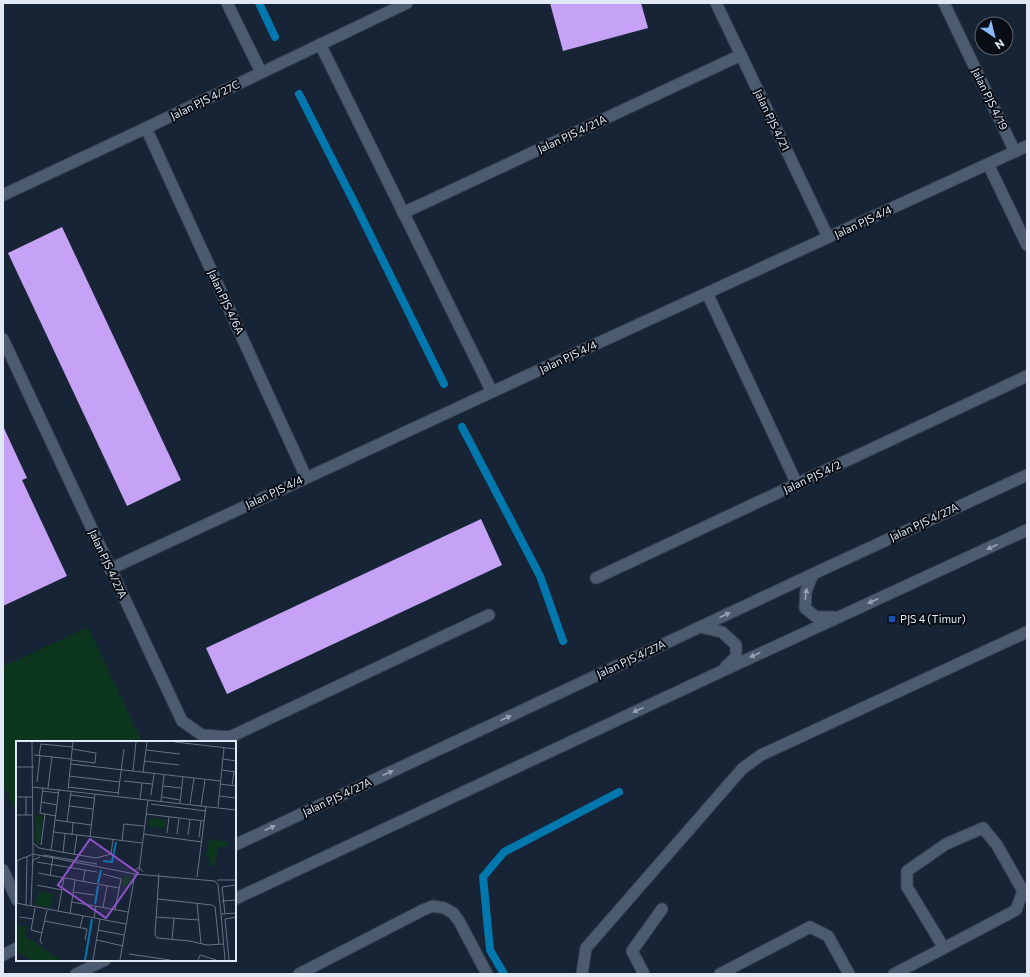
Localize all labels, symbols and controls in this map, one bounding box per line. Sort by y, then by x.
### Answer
north arrow [974,16,1014,56]
text: N [993,37,1007,52]
street label: Jalan PJS 4/19 [969,66,1011,133]
street label: Jalan PJS 4/27C [168,77,242,123]
street label: Jalan PJS 4/21 [751,87,793,153]
street label: Jalan PJS 4/21A [535,112,609,156]
street label: Jalan PJS 4/4 [832,202,894,241]
street label: Jalan PJS 4/6A [205,267,247,337]
street label: Jalan PJS 4/4 [537,337,599,376]
street label: Jalan PJS 4/2 [781,458,843,496]
street label: Jalan PJS 4/4 [243,472,305,511]
street label: Jalan PJS 4/27A [887,500,961,544]
street label: Jalan PJS 4/27A [86,527,130,601]
one-way arrow [986,544,997,550]
one-way arrow [803,588,810,600]
one-way arrow [868,598,879,604]
one-way arrow [719,612,730,618]
place label: PJS 4 (Timur) [900,612,966,626]
marker: PJS 4 (Timur) [887,614,897,624]
street label: Jalan PJS 4/27A [594,637,668,681]
one-way arrow [750,652,761,658]
one-way arrow [632,707,643,713]
one-way arrow [500,715,511,721]
inset map [16,741,236,961]
one-way arrow [382,770,394,776]
street label: Jalan PJS 4/27A [300,775,374,819]
one-way arrow [265,825,276,831]

